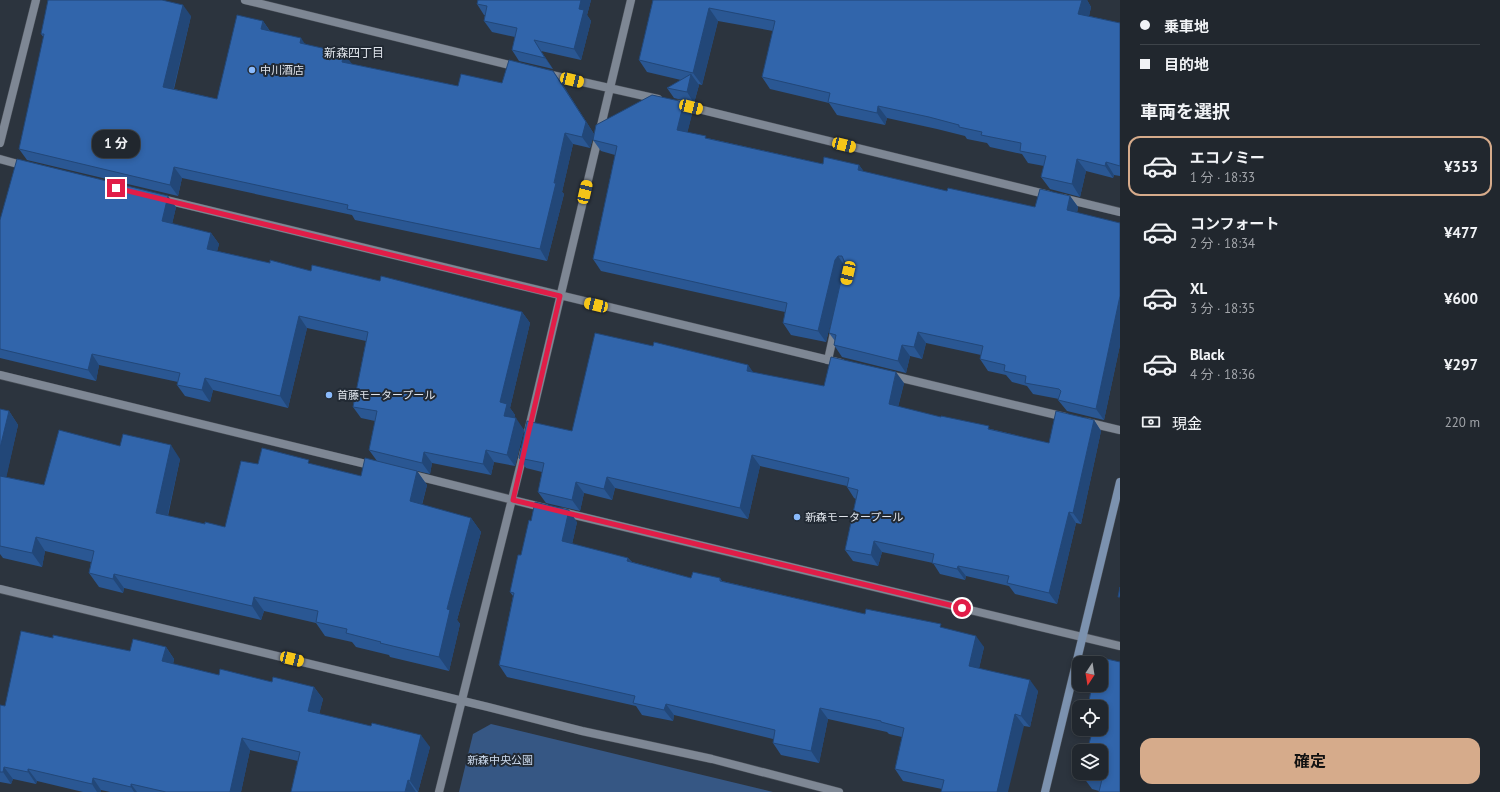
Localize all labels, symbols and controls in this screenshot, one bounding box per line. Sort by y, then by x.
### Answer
text: 乗車地 [1164,17,1209,36]
district label: 新森四丁目 [324,45,384,60]
text: 目的地 [1164,55,1209,74]
place label: 中川酒店 [260,63,304,77]
marker: 中川酒店 [247,65,257,75]
car [559,71,585,89]
car [678,98,704,116]
text: 車両を選択 [1140,100,1230,123]
callout: 1 分 [92,130,140,158]
text: 1 分 [104,135,128,152]
car [831,136,857,154]
icon: car [1142,148,1178,184]
text: エコノミー [1190,148,1265,167]
text: ¥353 [1444,157,1478,176]
text: 1 分 · 18:33 [1190,169,1255,186]
route end [107,179,125,197]
car [576,179,594,205]
icon: car [1142,214,1178,250]
text: コンフォート [1190,214,1280,233]
text: ¥477 [1444,223,1478,242]
text: 2 分 · 18:34 [1190,235,1255,252]
car [839,260,857,286]
text: XL [1190,279,1207,298]
icon: car [1142,280,1178,316]
text: ¥600 [1444,289,1478,308]
car [583,296,609,314]
text: 3 分 · 18:35 [1190,300,1255,317]
text: Black [1190,345,1225,364]
icon: car [1142,346,1178,382]
text: ¥297 [1444,355,1478,374]
text: 4 分 · 18:36 [1190,366,1255,383]
place label: 首藤モータープール [337,388,435,402]
marker: 首藤モータープール [324,390,334,400]
icon: cash [1140,411,1162,433]
text: 現金 [1172,414,1202,433]
text: 220 m [1445,414,1480,431]
place label: 新森モータープール [805,510,903,524]
marker: 新森モータープール [792,512,802,522]
route start [953,599,971,617]
car [279,650,305,668]
north arrow [1072,656,1108,692]
map controls [1072,656,1108,780]
button: locate [1072,700,1108,736]
button: 確定 [1140,738,1480,784]
button: layers [1072,744,1108,780]
park label: 新森中央公園 [467,753,533,767]

